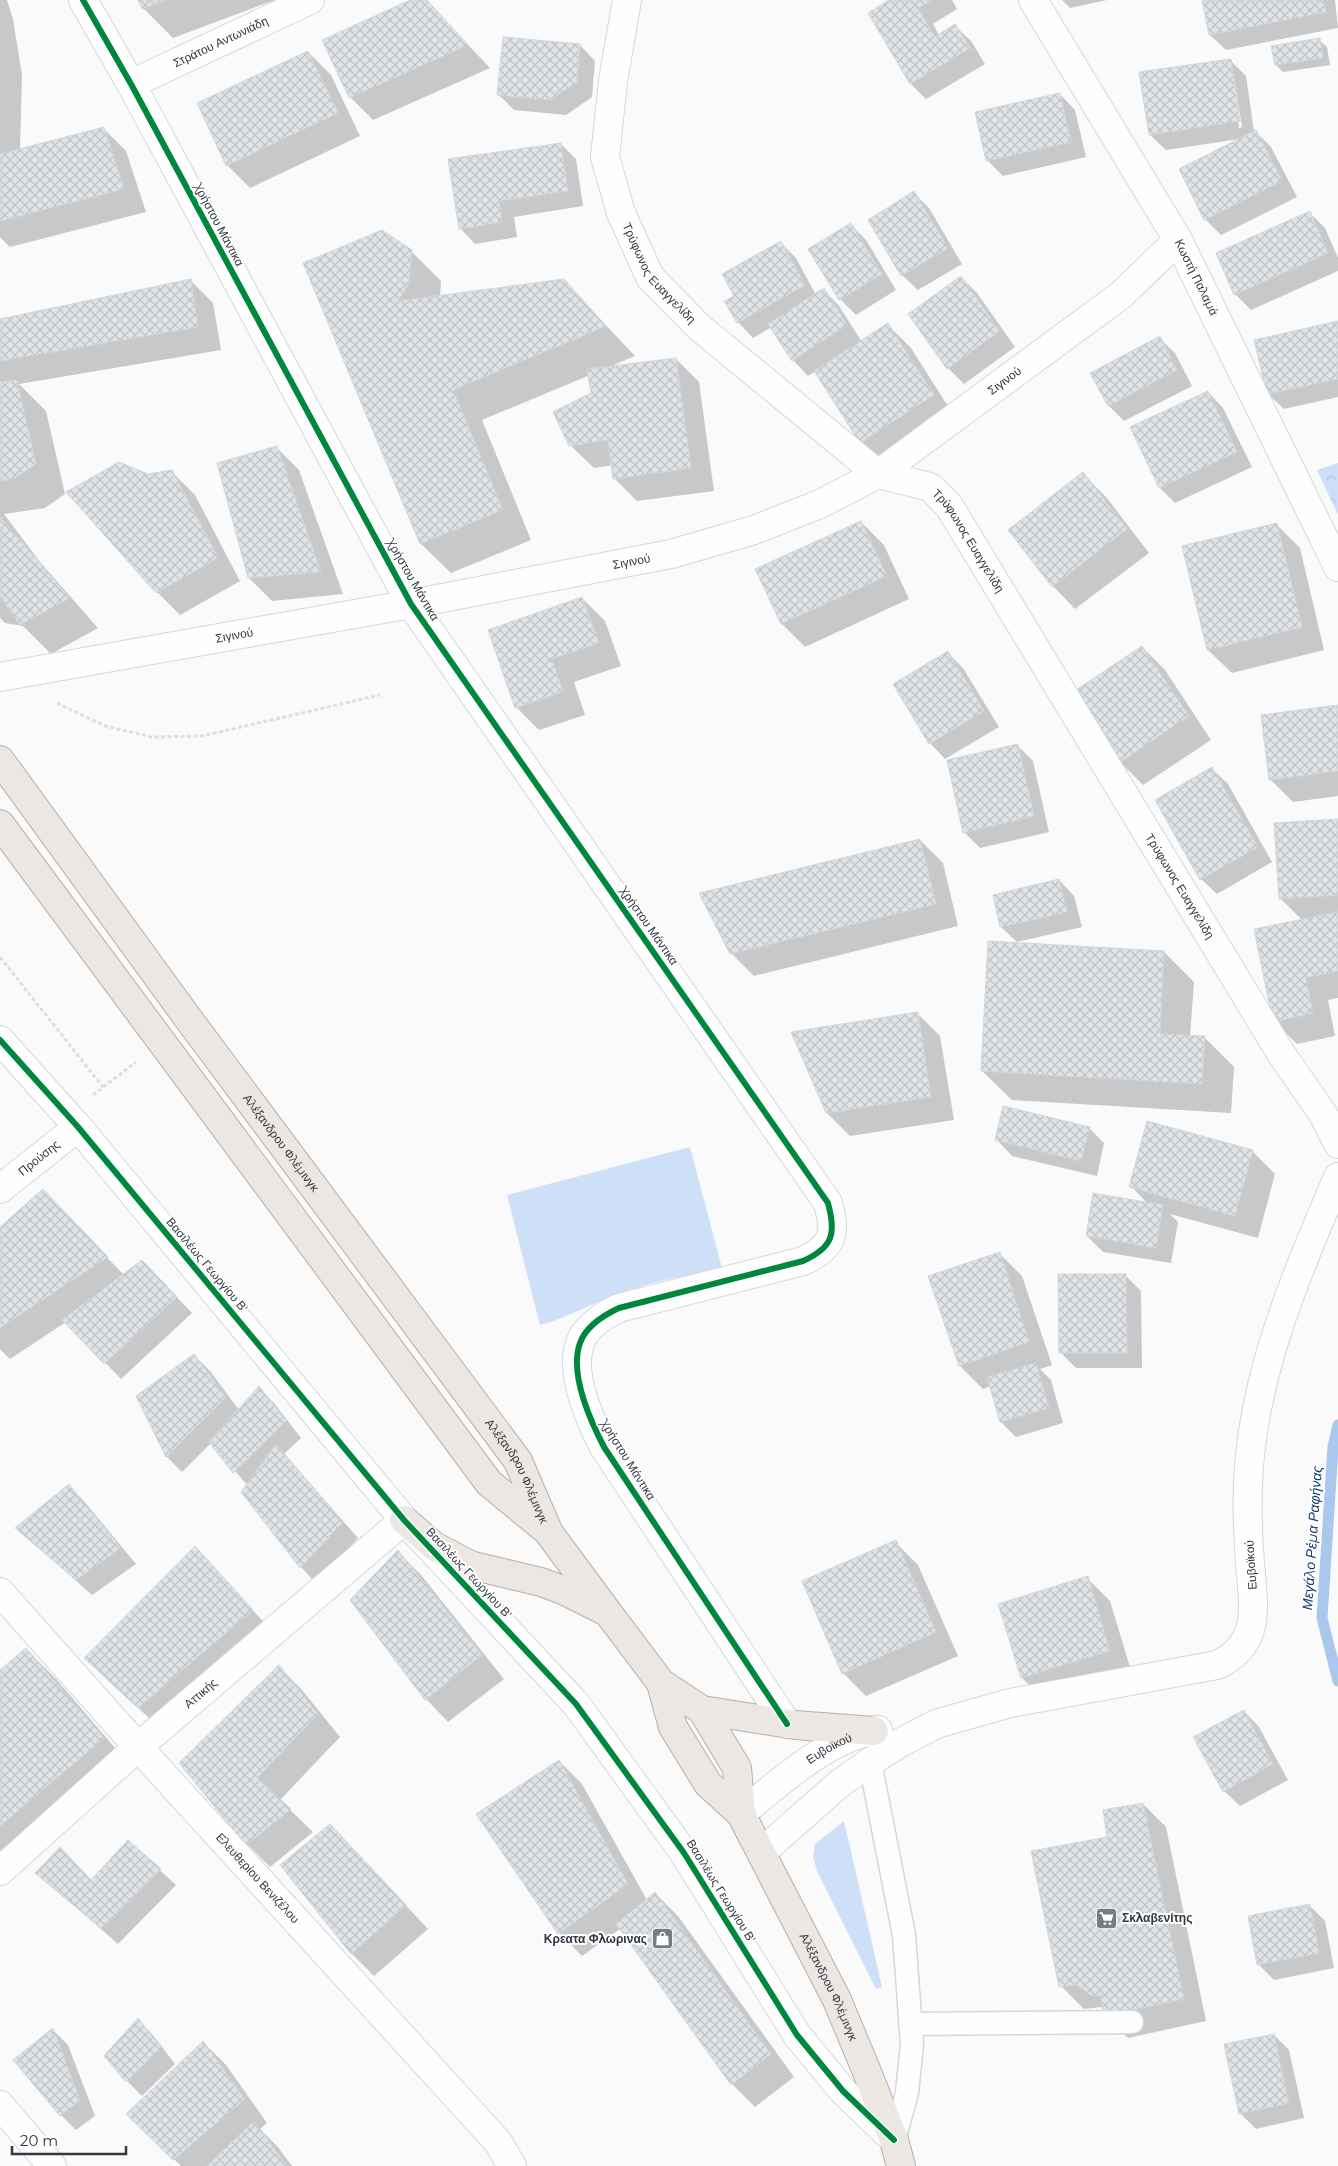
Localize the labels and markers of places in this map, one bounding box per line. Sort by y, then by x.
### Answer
supermarket icon: Σκλαβενίτης [1094,1906,1118,1930]
place label: Σκλαβενίτης [1122,1910,1192,1925]
shop icon: Κρεατα Φλωρινας [651,1927,675,1951]
place label: Κρεατα Φλωρινας [544,1931,647,1946]

